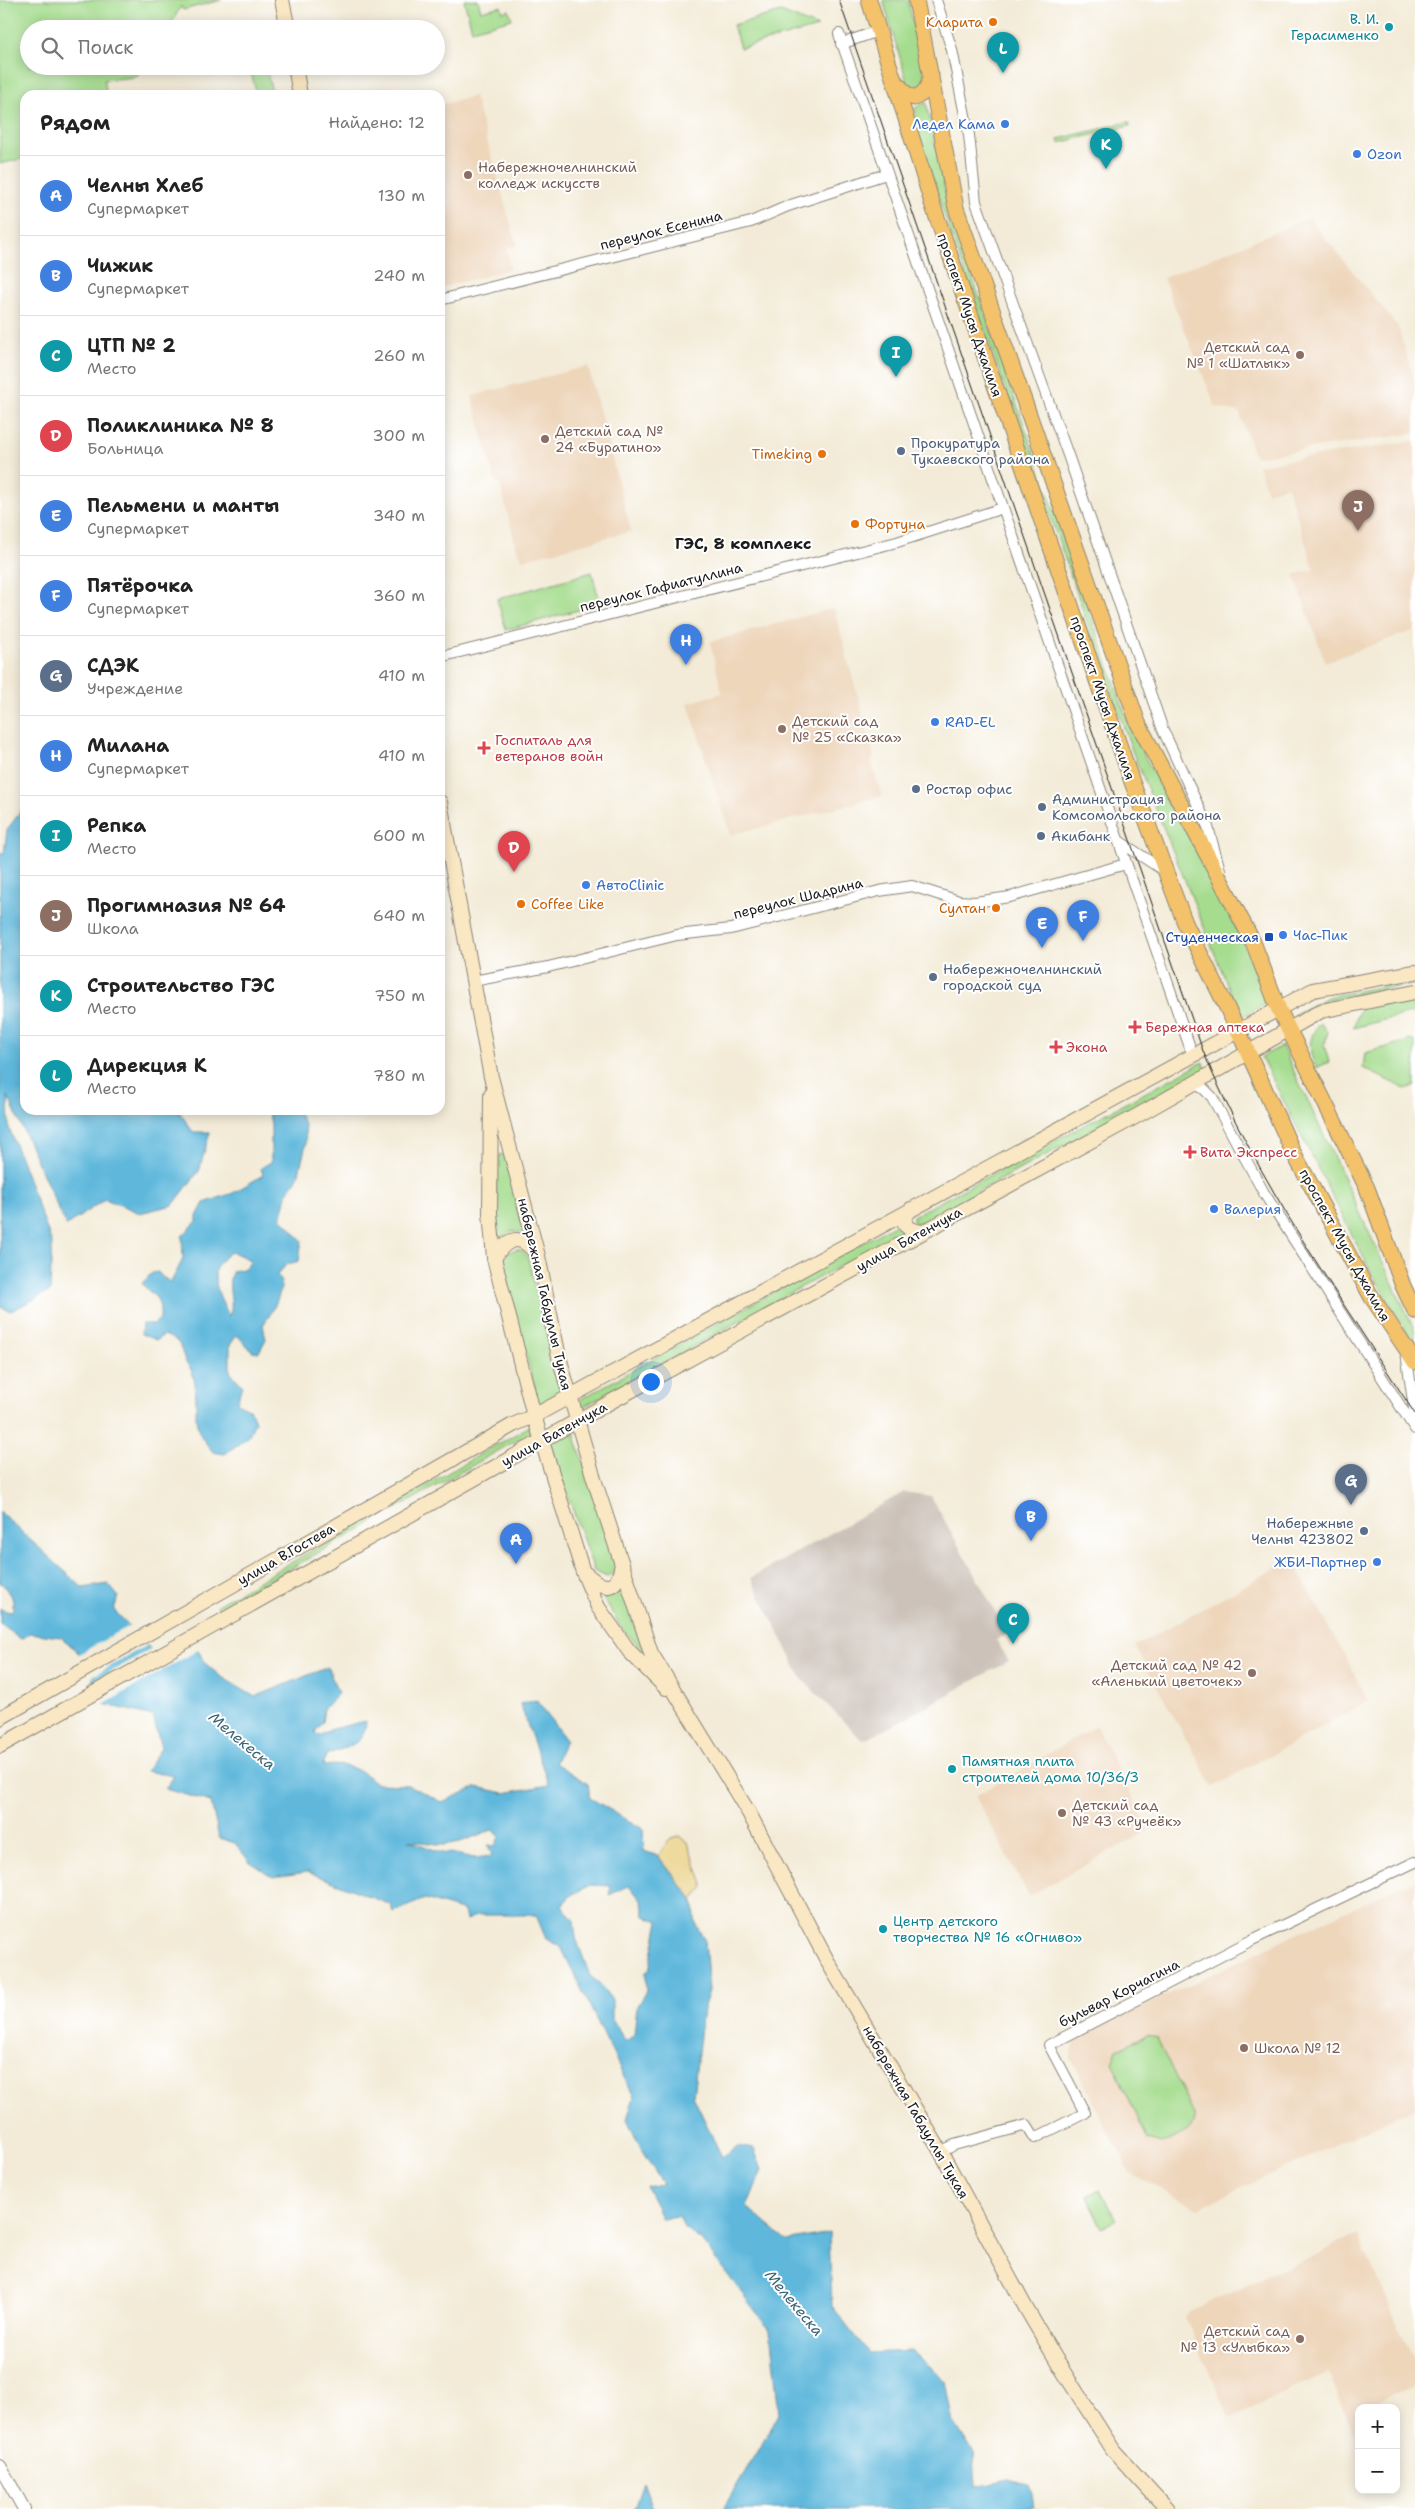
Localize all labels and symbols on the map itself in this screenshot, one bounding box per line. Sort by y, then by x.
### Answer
place label: В. И. Герасименко [1291,10,1379,44]
place label: Кларита [926,13,983,31]
marker: Кларита [987,16,999,28]
marker: В. И. Герасименко [1383,21,1395,33]
pin: L [987,32,1019,73]
place label: Ледел Кама [912,115,995,133]
marker: Ледел Кама [999,118,1011,130]
pin: K [1090,128,1122,169]
place label: Ozon [1367,145,1402,163]
marker: Ozon [1351,148,1363,160]
place label: Набережночелнинский колледж искусств [478,158,637,192]
marker: Набережночелнинский колледж искусств [462,169,474,181]
street label: переулок Есенина [598,206,724,254]
street label: проспект Мусы Джалиля [933,231,1007,399]
pin: I [880,336,912,377]
place label: Детский сад № 1 «Шатлык» [1187,338,1290,372]
marker: Детский сад № 1 «Шатлык» [1294,349,1306,361]
place label: Детский сад № 24 «Буратино» [555,422,663,456]
marker: Детский сад № 24 «Буратино» [539,433,551,445]
place label: Прокуратура Тукаевского района [911,434,1050,468]
place label: Timeking [752,445,812,463]
marker: Прокуратура Тукаевского района [895,445,907,457]
marker: Timeking [816,448,828,460]
pin: J [1342,490,1374,531]
place label: Фортуна [865,515,926,533]
marker: Фортуна [849,518,861,530]
district label: ГЭС, 8 комплекс [675,533,811,554]
street label: переулок Гафиатуллина [578,558,744,616]
street label: проспект Мусы Джалиля [1066,614,1140,782]
pin: H [670,624,702,665]
place label: Детский сад № 25 «Сказка» [792,712,902,746]
place label: RAD-EL [945,713,996,731]
marker: RAD-EL [929,716,941,728]
marker: Детский сад № 25 «Сказка» [776,723,788,735]
place label: Госпиталь для ветеранов войн [495,731,603,765]
marker: Госпиталь для ветеранов войн [477,741,491,755]
place label: Ростар офис [926,780,1012,798]
marker: Ростар офис [910,783,922,795]
place label: Администрация Комсомольского района [1052,790,1221,824]
marker: Администрация Комсомольского района [1036,801,1048,813]
place label: Акибанк [1051,827,1111,845]
marker: Акибанк [1035,830,1047,842]
pin: D [498,831,530,872]
street label: переулок Шадрина [731,873,865,923]
place label: АвтоClinic [596,876,664,894]
marker: АвтоClinic [580,879,592,891]
place label: Coffee Like [531,895,605,913]
marker: Coffee Like [515,898,527,910]
place label: Султан [939,899,986,917]
pin: F [1067,900,1099,941]
marker: Султан [990,902,1002,914]
pin: E [1026,907,1058,948]
place label: Час-Пик [1293,926,1348,944]
place label: Студенческая [1165,928,1259,946]
marker: Час-Пик [1277,929,1289,941]
marker: Студенческая [1263,931,1275,943]
place label: Набережночелнинский городской суд [943,960,1102,994]
marker: Набережночелнинский городской суд [927,971,939,983]
place label: Бережная аптека [1145,1018,1265,1036]
marker: Бережная аптека [1129,1021,1141,1033]
place label: Экона [1066,1038,1108,1056]
marker: Экона [1050,1041,1062,1053]
place label: Вита Экспресс [1200,1143,1297,1161]
marker: Вита Экспресс [1184,1146,1196,1158]
street label: проспект Мусы Джалиля [1295,1165,1395,1325]
street label: набережная Габдуллы Тукая [514,1196,576,1392]
place label: Валерия [1224,1200,1281,1218]
street label: улица Батенчука [853,1202,965,1276]
marker: Валерия [1208,1203,1220,1215]
your location [638,1369,664,1395]
street label: улица Батенчука [498,1397,610,1471]
pin: G [1335,1464,1367,1505]
pin: B [1015,1500,1047,1541]
place label: Набережные Челны 423802 [1251,1514,1354,1548]
street label: улица В.Гостева [234,1519,338,1589]
pin: A [500,1523,532,1564]
marker: Набережные Челны 423802 [1358,1525,1370,1537]
place label: ЖБИ-Партнер [1274,1553,1367,1571]
marker: ЖБИ-Партнер [1371,1556,1383,1568]
pin: C [997,1603,1029,1644]
place label: Детский сад № 42 «Аленький цветочек» [1092,1656,1242,1690]
marker: Детский сад № 42 «Аленький цветочек» [1246,1667,1258,1679]
water label: Мелекеска [205,1707,279,1775]
place label: Памятная плита строителей дома 10/36/3 [962,1752,1139,1786]
marker: Памятная плита строителей дома 10/36/3 [946,1763,958,1775]
place label: Детский сад № 43 «Ручеёк» [1072,1796,1182,1830]
marker: Детский сад № 43 «Ручеёк» [1056,1807,1068,1819]
place label: Центр детского творчества № 16 «Огниво» [893,1912,1082,1946]
marker: Центр детского творчества № 16 «Огниво» [877,1923,889,1935]
street label: бульвар Корчагина [1056,1955,1183,2031]
street label: набережная Габдуллы Тукая [859,2022,973,2202]
place label: Школа № 12 [1254,2039,1341,2057]
marker: Школа № 12 [1238,2042,1250,2054]
water label: Мелекеска [760,2266,828,2340]
place label: Детский сад № 13 «Улыбка» [1180,2322,1290,2356]
marker: Детский сад № 13 «Улыбка» [1294,2333,1306,2345]

